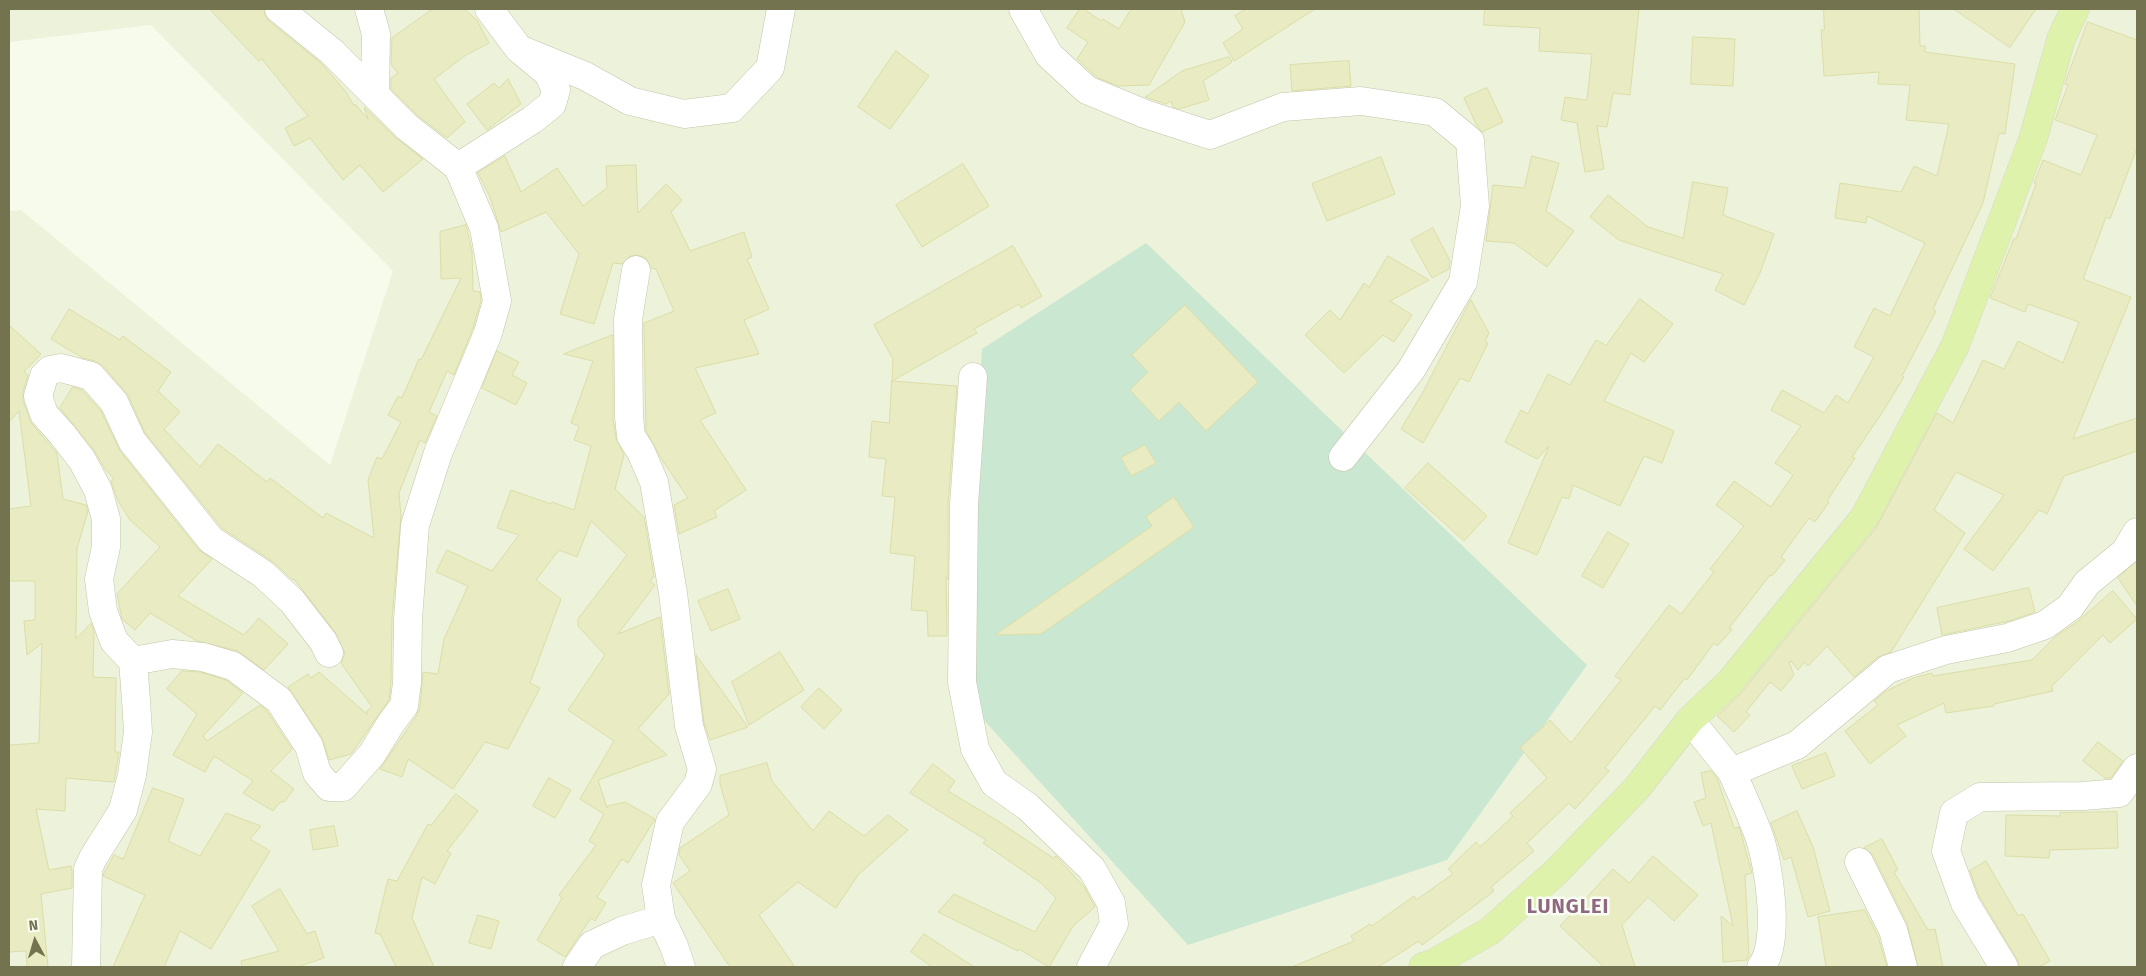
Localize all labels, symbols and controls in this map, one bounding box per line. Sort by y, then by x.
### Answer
district label: LUNGLEI [1526,895,1610,919]
north arrow [10,916,60,966]
text: N [28,917,39,935]

